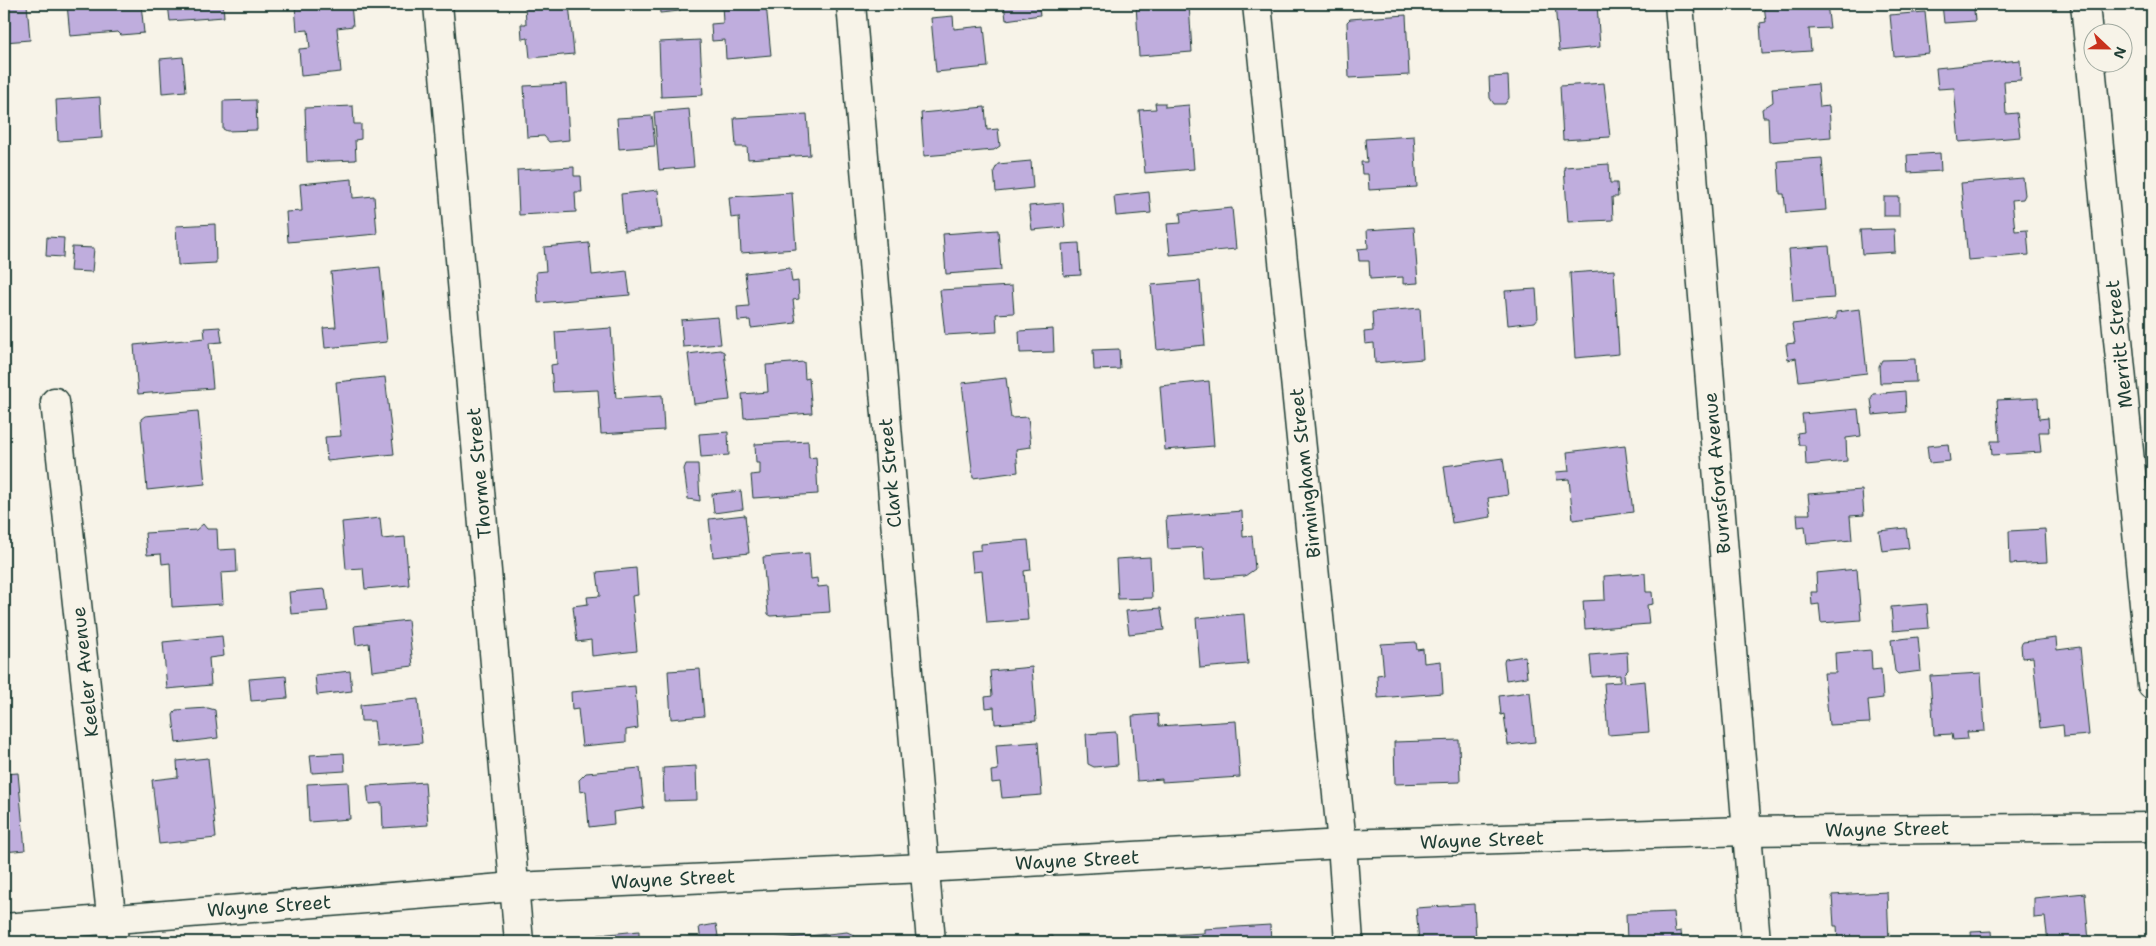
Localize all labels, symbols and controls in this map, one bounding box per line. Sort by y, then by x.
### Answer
north arrow [2084,22,2134,72]
text: N [2110,44,2130,61]
street label: Merritt Street [2100,279,2138,409]
street label: Birmingham Street [1284,387,1326,559]
street label: Burnsford Avenue [1697,391,1737,555]
street label: Thorme Street [461,406,497,540]
street label: Clark Street [873,417,907,529]
street label: Keeler Avenue [66,605,104,739]
street label: Wayne Street [1825,815,1949,843]
street label: Wayne Street [1419,825,1545,855]
street label: Wayne Street [1014,844,1140,876]
street label: Wayne Street [610,863,736,895]
street label: Wayne Street [206,889,332,923]

